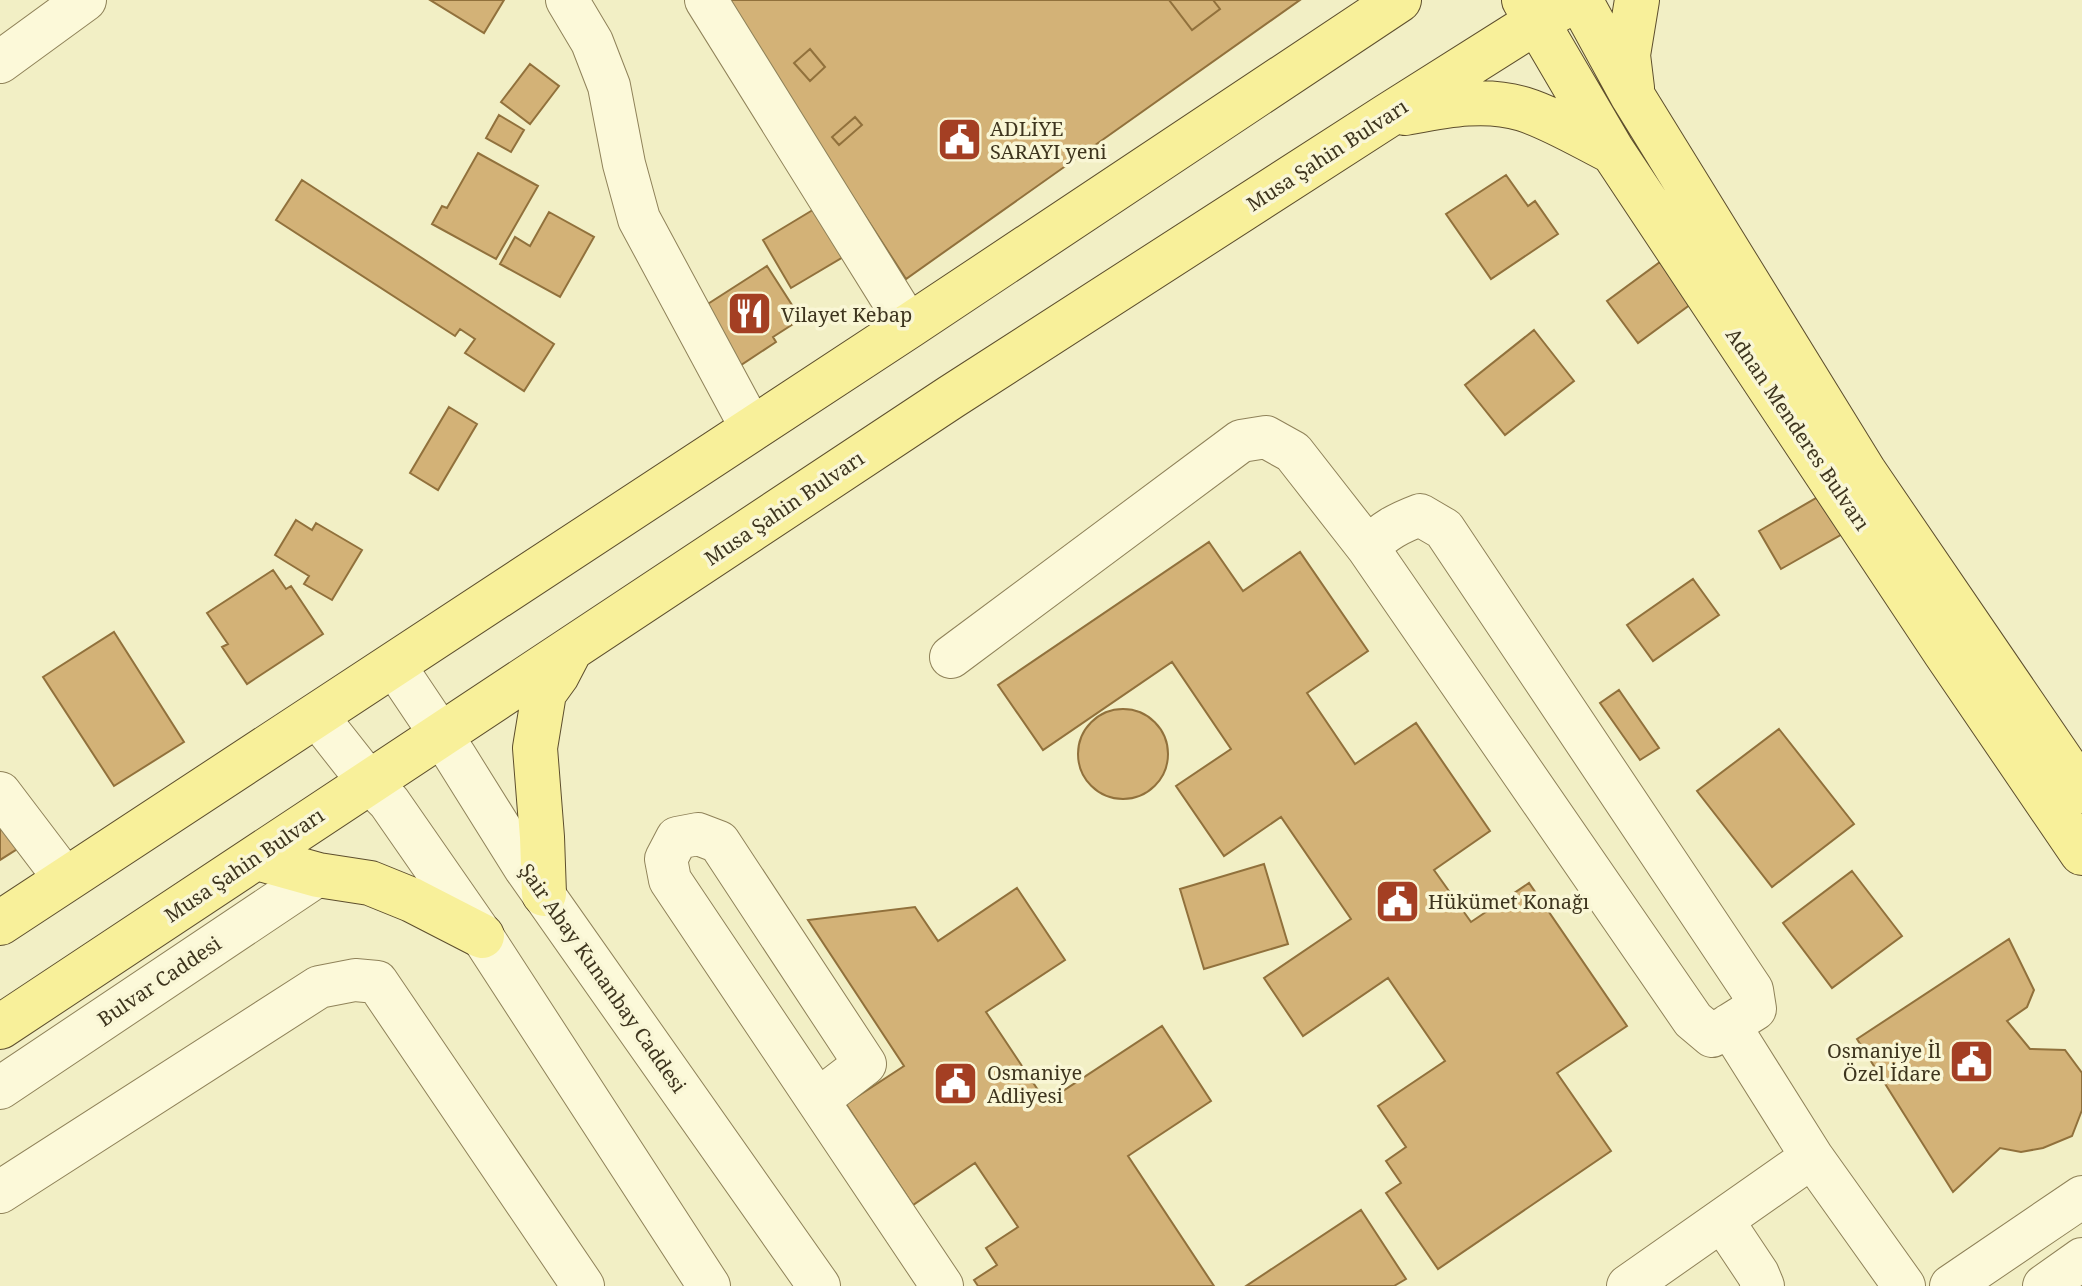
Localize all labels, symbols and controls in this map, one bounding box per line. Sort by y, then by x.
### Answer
street label: Musa Şahin Bulvarı [1241,92,1413,217]
place label: ADLİYE SARAYI yeni [990,115,1107,165]
public building icon: ADLİYE SARAYI yeni [935,116,983,164]
restaurant icon: Vilayet Kebap [726,290,774,338]
place label: Vilayet Kebap [781,301,912,328]
street label: Adnan Menderes Bulvarı [1720,323,1876,536]
street label: Musa Şahin Bulvarı [699,444,870,571]
street label: Musa Şahin Bulvarı [159,801,330,928]
street label: Şair Abay Kunanbay Caddesi [513,858,693,1099]
public building icon: Hükümet Konağı [1373,877,1421,925]
place label: Hükümet Konağı [1428,888,1590,915]
street label: Bulvar Caddesi [92,929,227,1032]
place label: Osmaniye İl Özel İdare [1827,1037,1941,1087]
public building icon: Osmaniye İl Özel İdare [1948,1037,1996,1085]
public building icon: Osmaniye Adliyesi [932,1059,980,1107]
place label: Osmaniye Adliyesi [987,1059,1082,1109]

